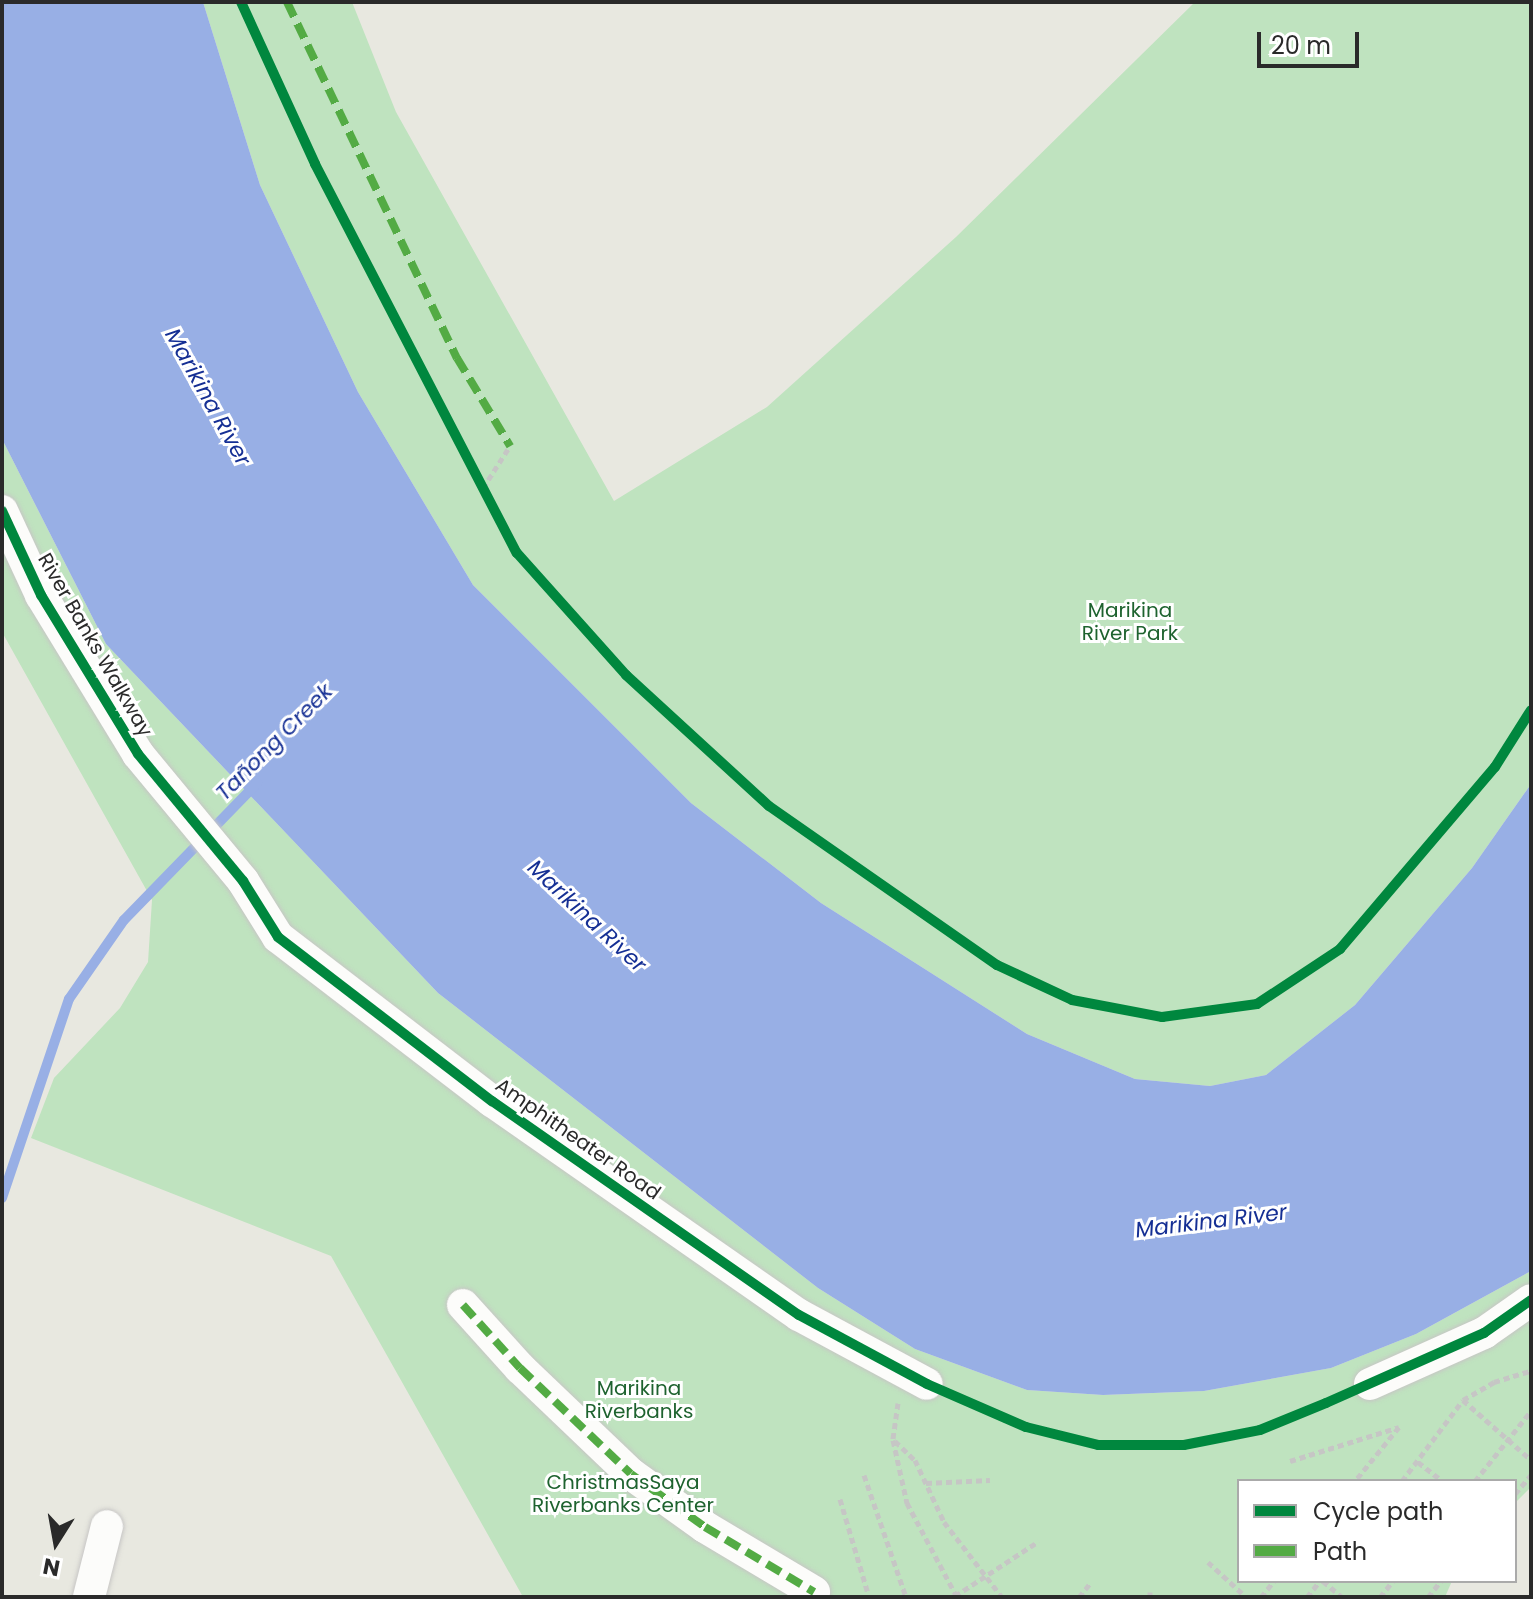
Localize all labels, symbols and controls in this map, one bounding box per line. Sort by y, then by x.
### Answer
scale bar [1261,16,1363,66]
text: 20 m [1271,29,1331,62]
water label: Marikina River [159,324,257,470]
street label: River Banks Walkway [33,549,157,741]
park label: Marikina River Park [1082,599,1178,646]
water label: Tañong Creek [210,678,338,806]
water label: Marikina River [522,854,652,978]
street label: Amphitheater Road [491,1073,665,1205]
water label: Marikina River [1134,1199,1288,1243]
park label: Marikina Riverbanks [585,1376,693,1423]
park label: ChristmasSaya Riverbanks Center [532,1471,714,1518]
legend [1237,1479,1517,1583]
text: Cycle path [1313,1495,1443,1528]
north arrow [16,1503,96,1583]
text: Path [1313,1535,1367,1568]
text: N [40,1550,62,1584]

